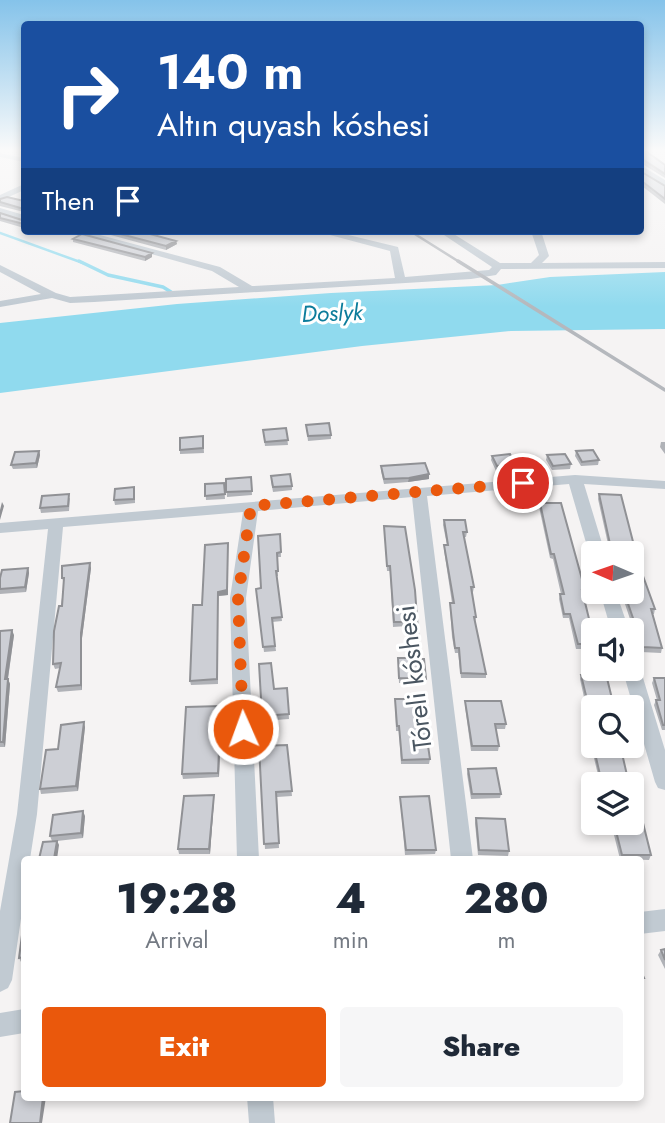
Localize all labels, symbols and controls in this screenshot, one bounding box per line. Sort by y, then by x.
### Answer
text: 140 m [157,37,303,107]
icon: right [42,49,133,140]
text: Altın quyash kóshesi [157,102,430,148]
text: Then [42,182,95,220]
icon: arrive [109,182,147,220]
water label: Doslyk [301,295,364,331]
pin [493,453,553,513]
icon: arrive [504,464,542,502]
north arrow [581,541,644,604]
map controls [581,541,644,835]
street label: Tóreli kóshesi [386,603,442,753]
button: sound [581,618,644,681]
position arrow [206,692,280,766]
button: search [581,695,644,758]
button: layers [581,772,644,835]
text: 19:28 [116,868,238,929]
text: 4 [335,868,366,929]
text: 280 [464,868,549,929]
text: Arrival [145,923,209,957]
text: min [333,923,369,957]
text: m [497,923,515,957]
button: Exit [42,1007,326,1087]
button: Share [340,1007,623,1087]

